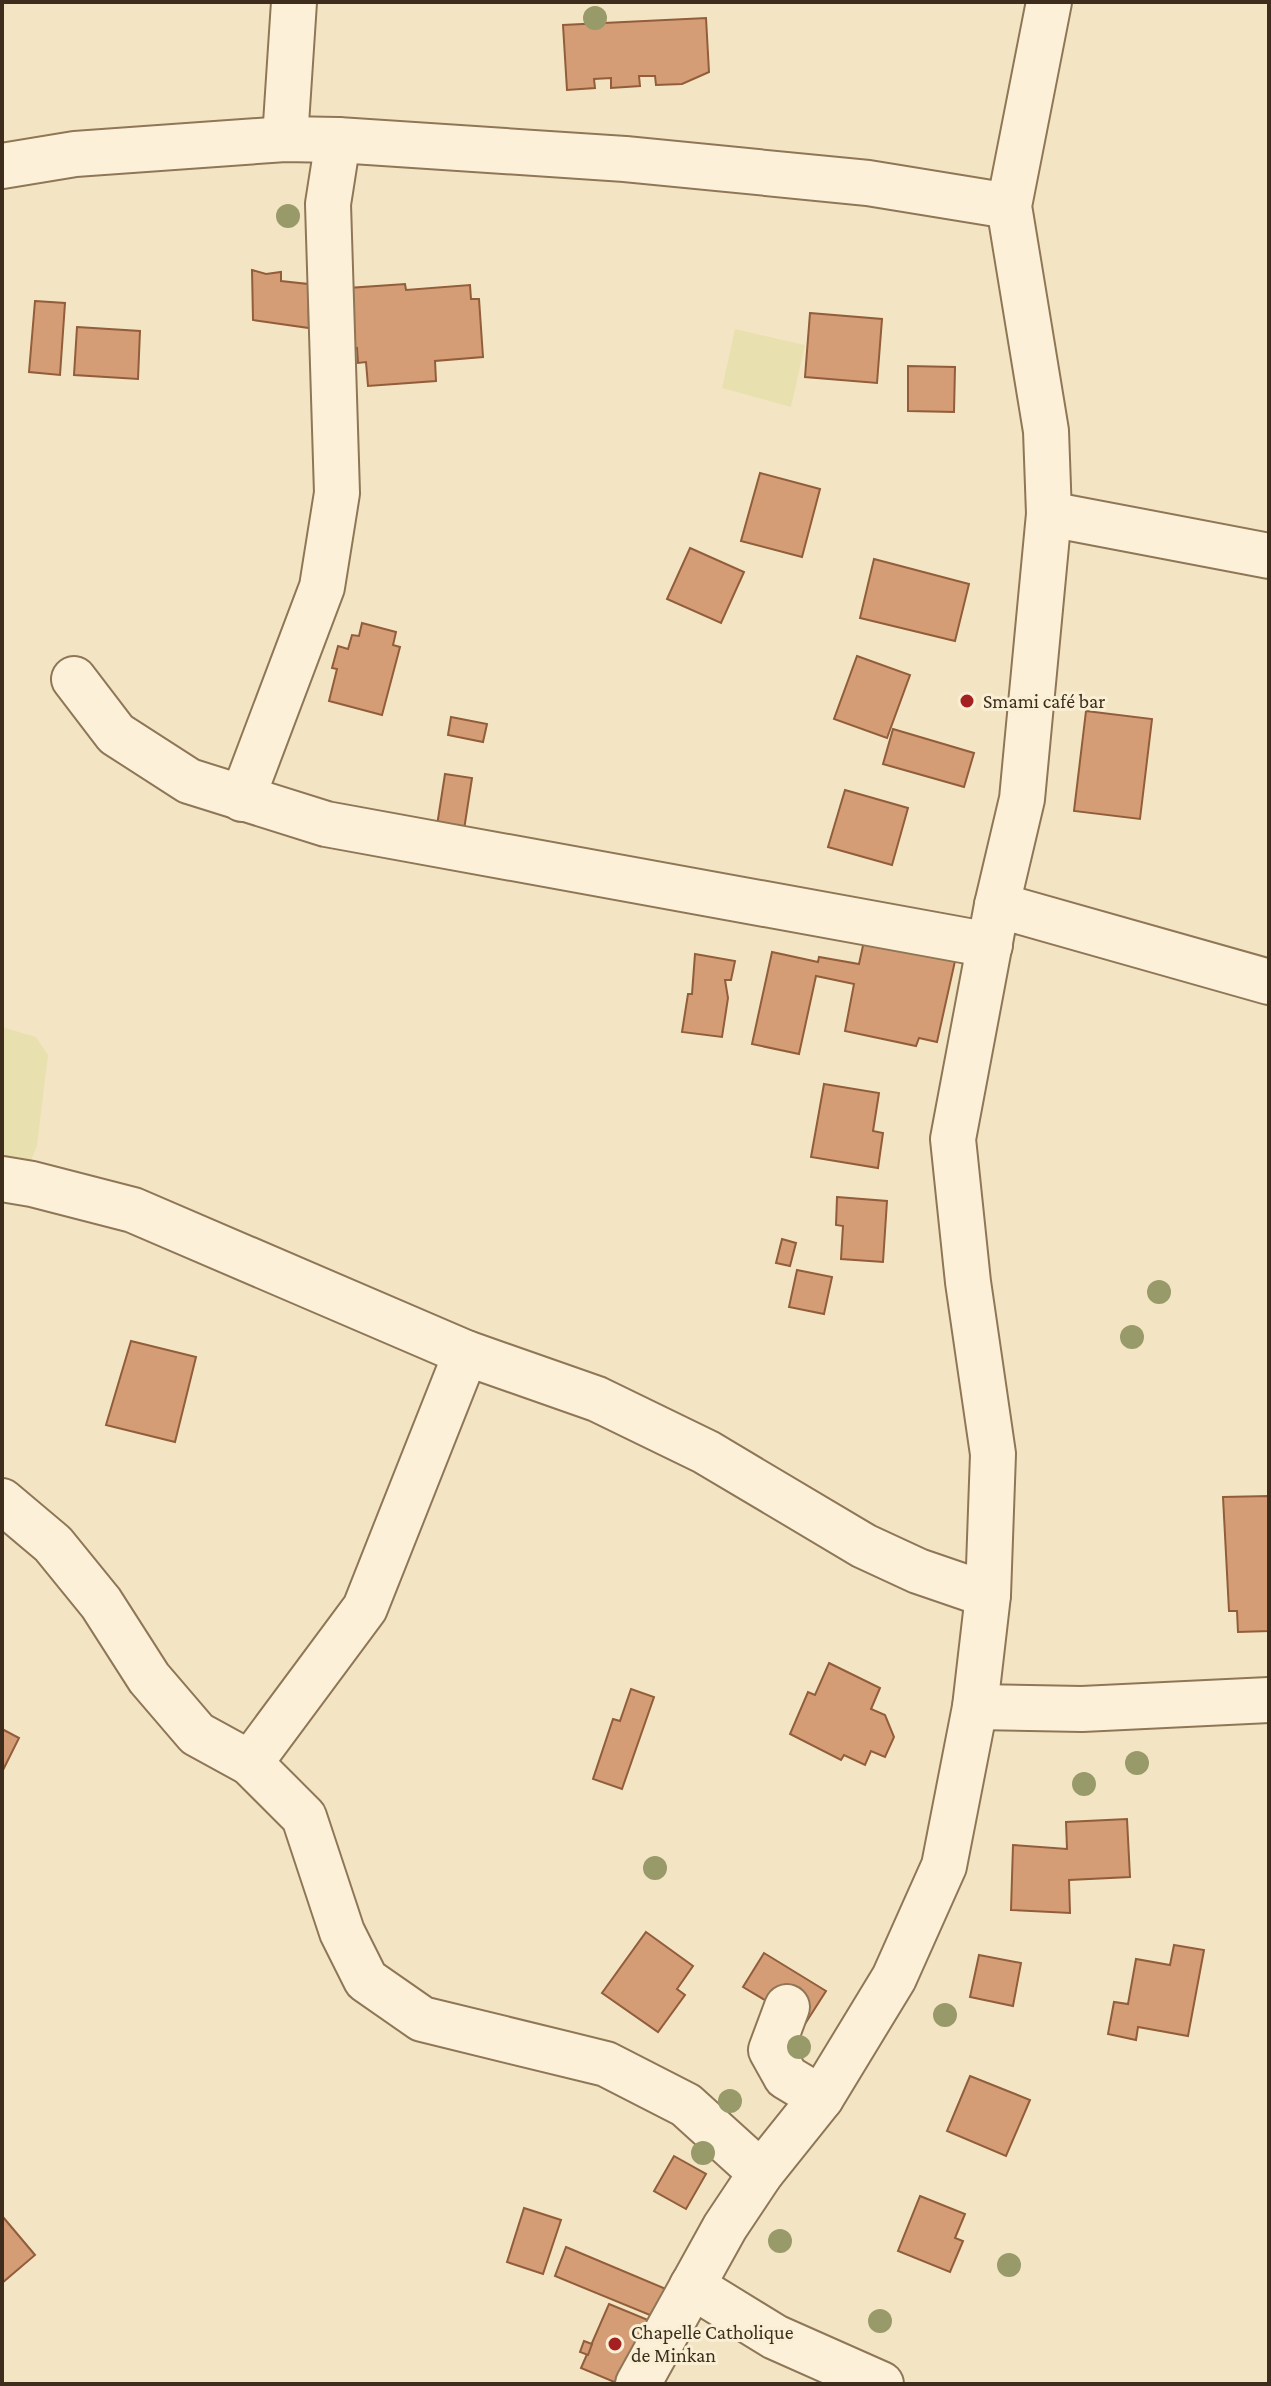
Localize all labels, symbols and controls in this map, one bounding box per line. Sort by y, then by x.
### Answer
place label: Smami café bar [983,690,1105,712]
marker: Smami café bar [958,692,976,710]
place label: Chapelle Catholique de Minkan [631,2321,794,2366]
marker: Chapelle Catholique de Minkan [606,2335,624,2353]

